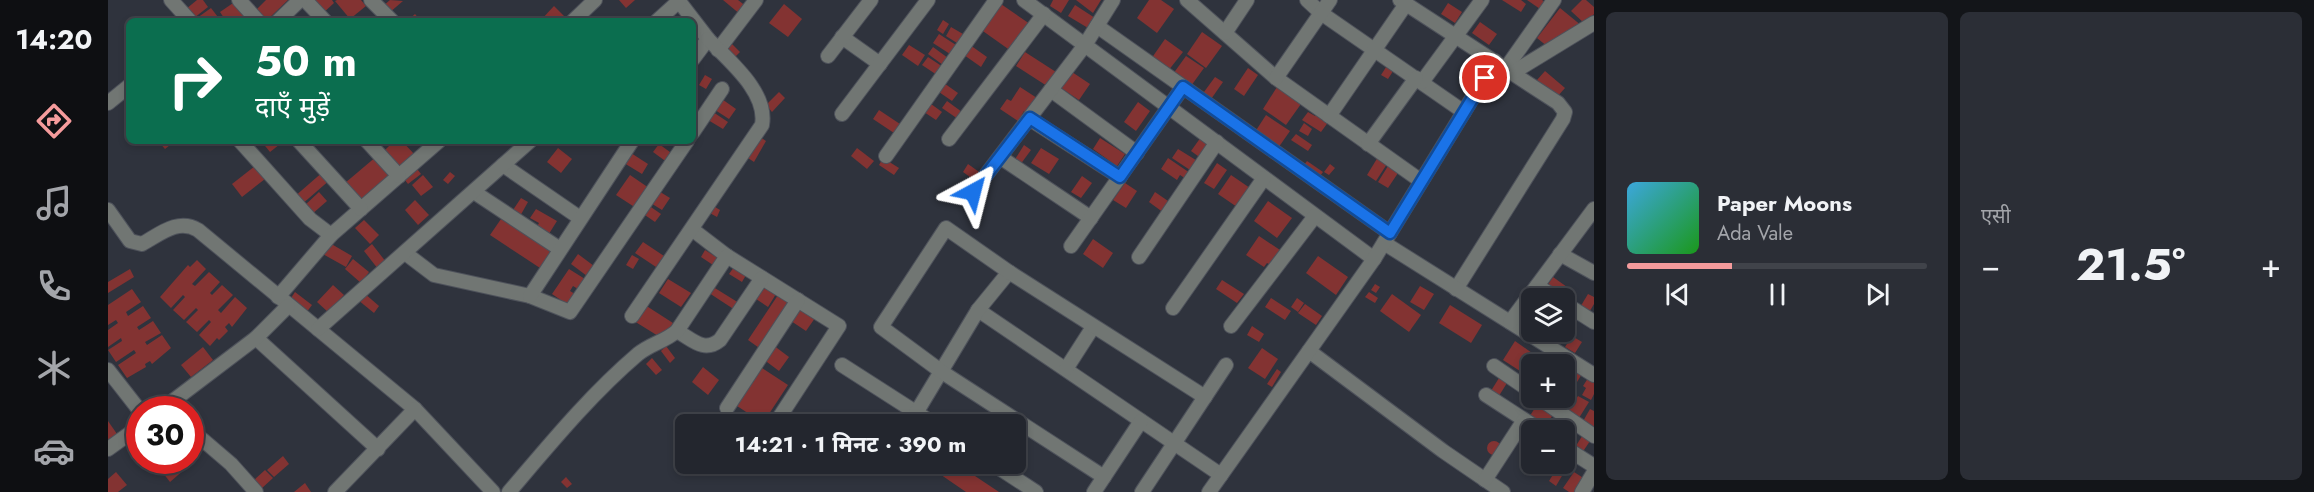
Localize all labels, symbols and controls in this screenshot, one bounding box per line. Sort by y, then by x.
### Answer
text: 14:20 [16,20,92,59]
text: 50 m [255,31,357,92]
icon: right [156,42,234,120]
pin [1459,52,1510,103]
icon: arrive [1468,61,1501,94]
text: दाएँ मुड़ें [255,87,330,126]
icon: directions [33,100,75,142]
position arrow [941,160,1005,224]
icon: music [33,182,75,224]
text: Paper Moons [1717,187,1852,219]
text: एसी [1981,202,2011,231]
text: Ada Vale [1717,219,1793,248]
text: 21.5° [2076,232,2185,297]
text: − [1981,242,2000,289]
text: + [2261,242,2281,289]
icon: phone [33,265,75,307]
icon: previous [1661,278,1694,311]
icon: pause [1761,278,1794,311]
icon: next [1861,278,1894,311]
map controls [1521,288,1575,474]
button: layers [1521,288,1575,342]
icon: climate [33,347,75,389]
button: + [1521,354,1575,408]
speed limit sign: 30 [126,396,204,474]
button: − [1521,420,1575,474]
text: 14:21 · 1 मिनट · 390 m [735,428,966,460]
icon: car [33,430,75,472]

